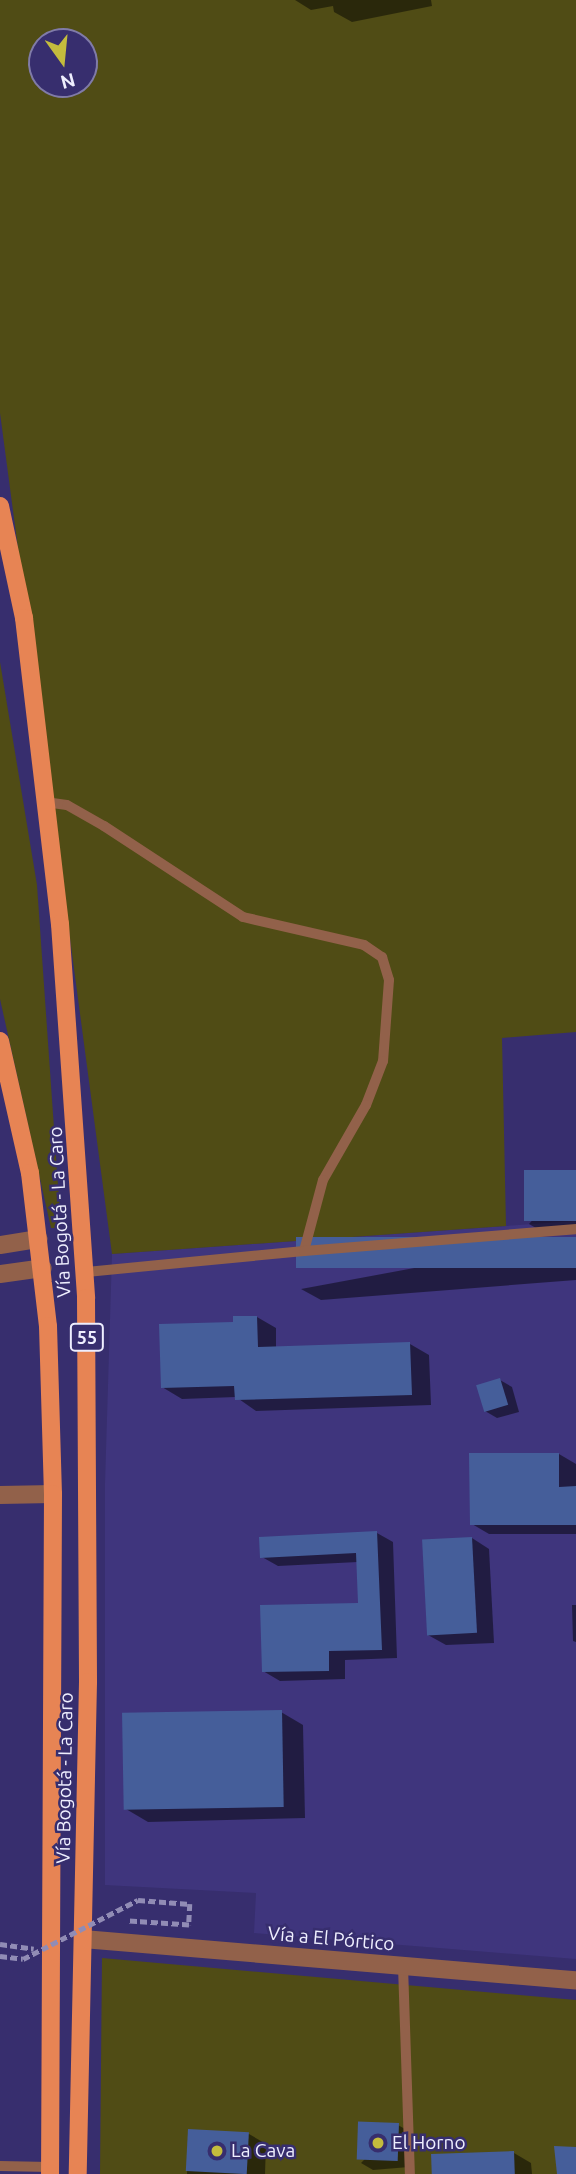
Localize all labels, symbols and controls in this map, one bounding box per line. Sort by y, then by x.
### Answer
north arrow [28,28,98,98]
text: N [58,69,78,94]
street label: Vía Bogotá - La Caro [44,1126,76,1298]
road number: 55 [70,1322,104,1352]
street label: Vía Bogotá - La Caro [52,1692,78,1864]
street label: Vía a El Pórtico [267,1922,395,1956]
place label: El Horno [392,2132,466,2154]
marker: El Horno [370,2135,386,2151]
place label: La Cava [231,2140,295,2162]
marker: La Cava [209,2143,225,2159]

